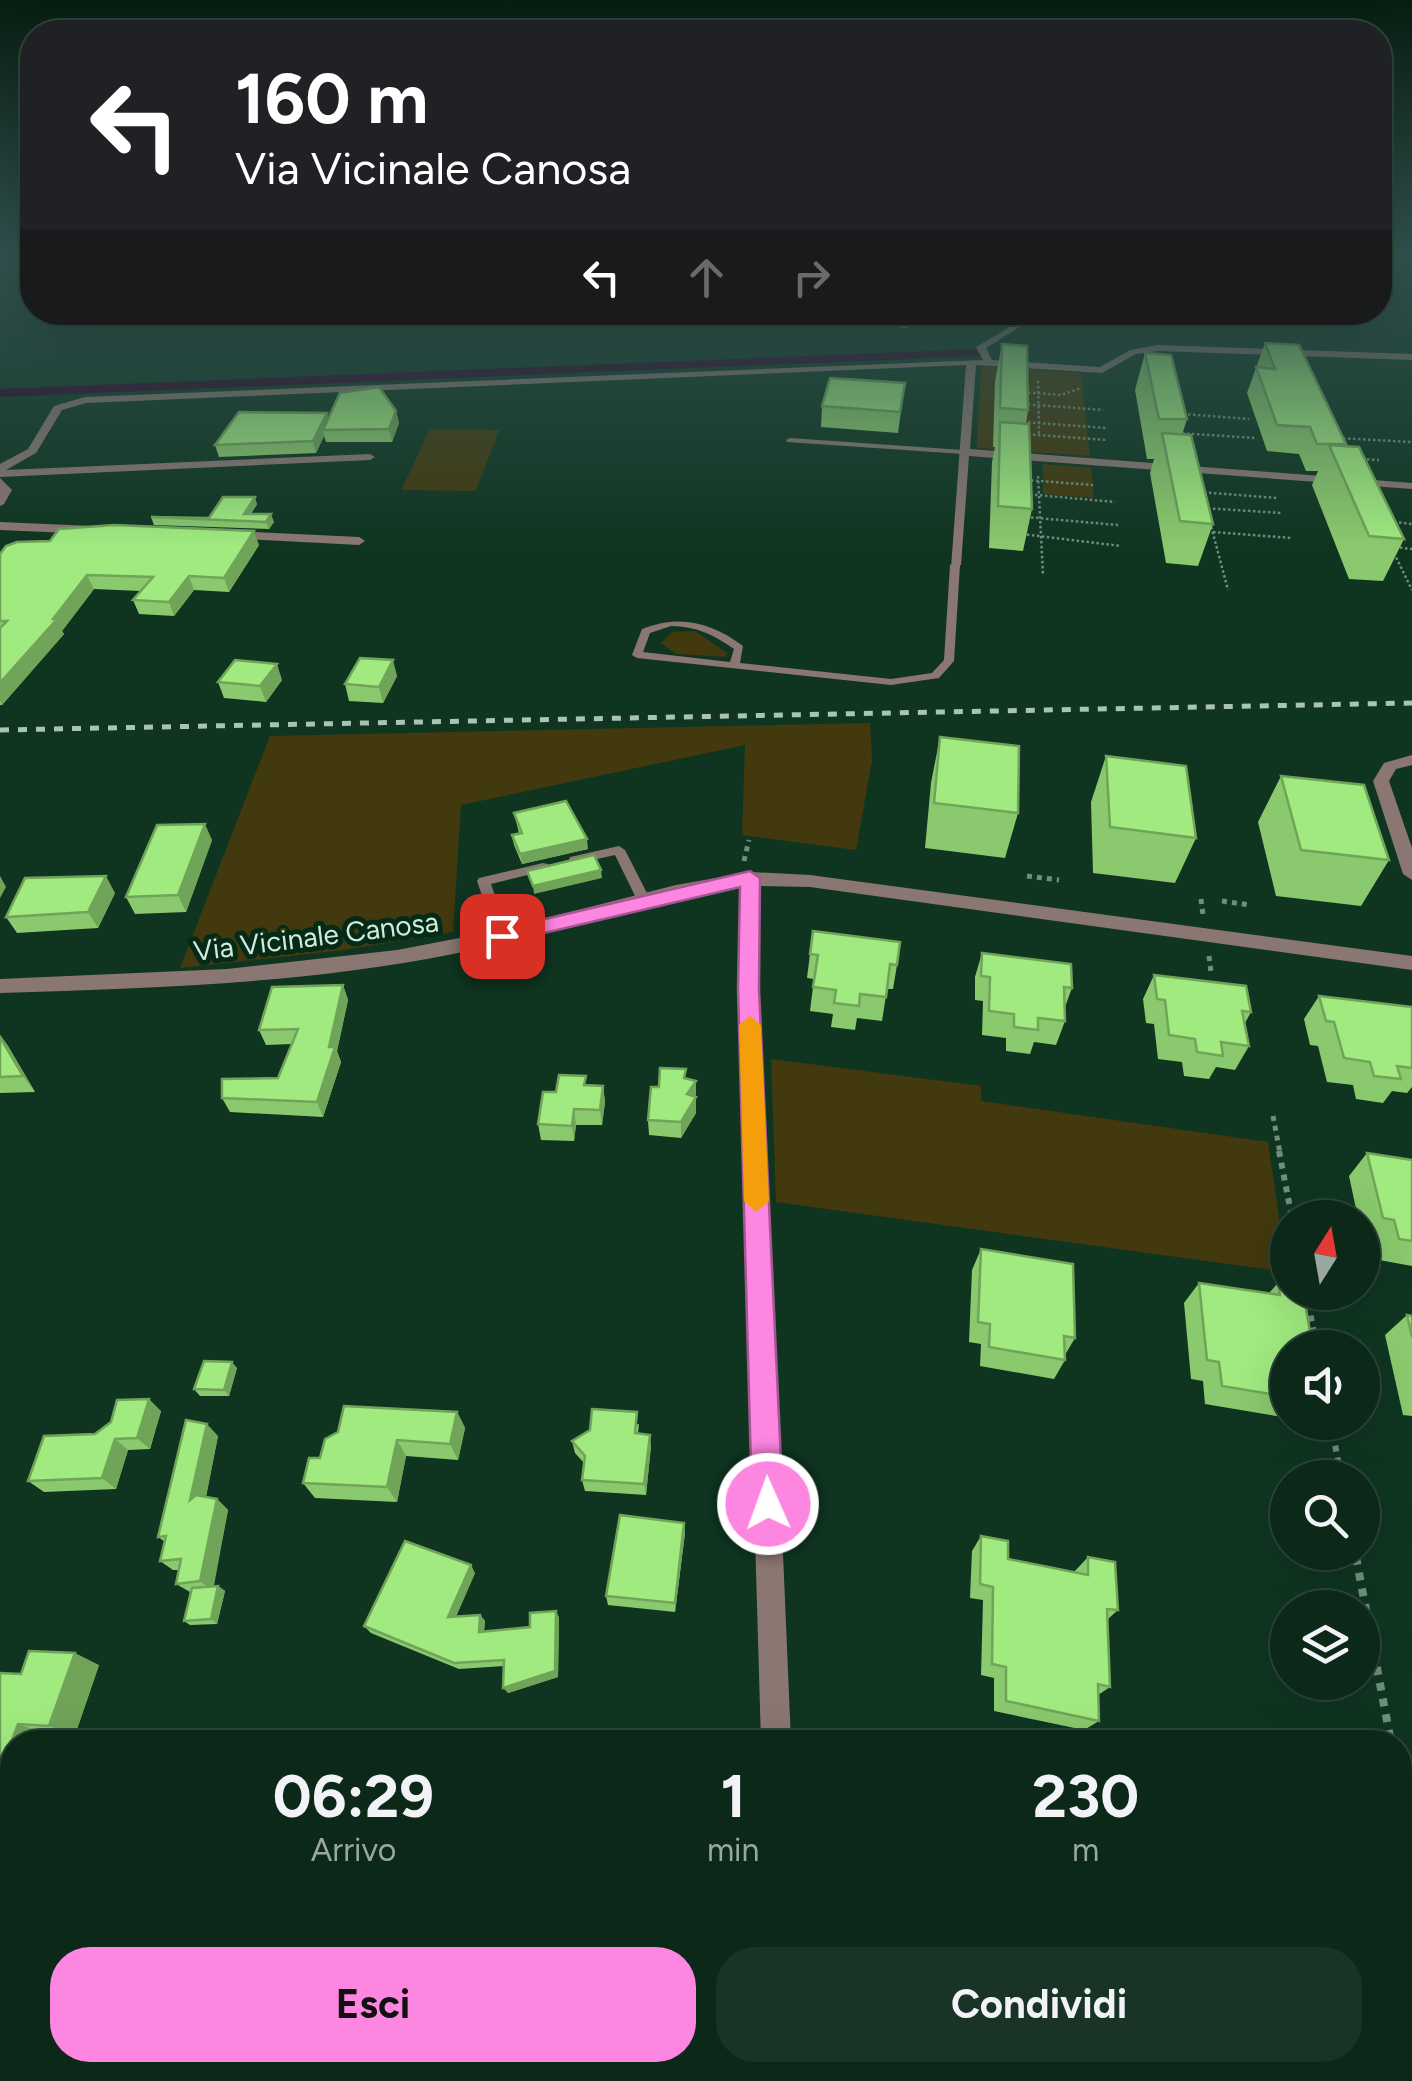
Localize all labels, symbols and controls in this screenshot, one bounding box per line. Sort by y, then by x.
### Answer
text: 160 m [235,56,428,141]
icon: left [70,60,200,190]
text: Via Vicinale Canosa [235,141,631,195]
icon: left [574,250,629,305]
icon: ahead [679,250,734,305]
icon: right [784,250,839,305]
pin [460,894,545,979]
street label: Via Vicinale Canosa [192,904,440,968]
icon: arrive [475,909,530,964]
north arrow [1270,1200,1380,1310]
map controls [1270,1200,1380,1700]
button: sound [1270,1330,1380,1440]
position arrow [716,1452,820,1556]
button: search [1270,1460,1380,1570]
button: layers [1270,1590,1380,1700]
text: 06:29 [273,1760,434,1832]
text: 1 [720,1760,746,1832]
text: 230 [1032,1760,1139,1832]
text: Arrivo [311,1831,396,1869]
text: min [707,1831,759,1869]
text: m [1072,1831,1099,1869]
button: Esci [50,1947,696,2062]
button: Condividi [716,1947,1362,2062]

